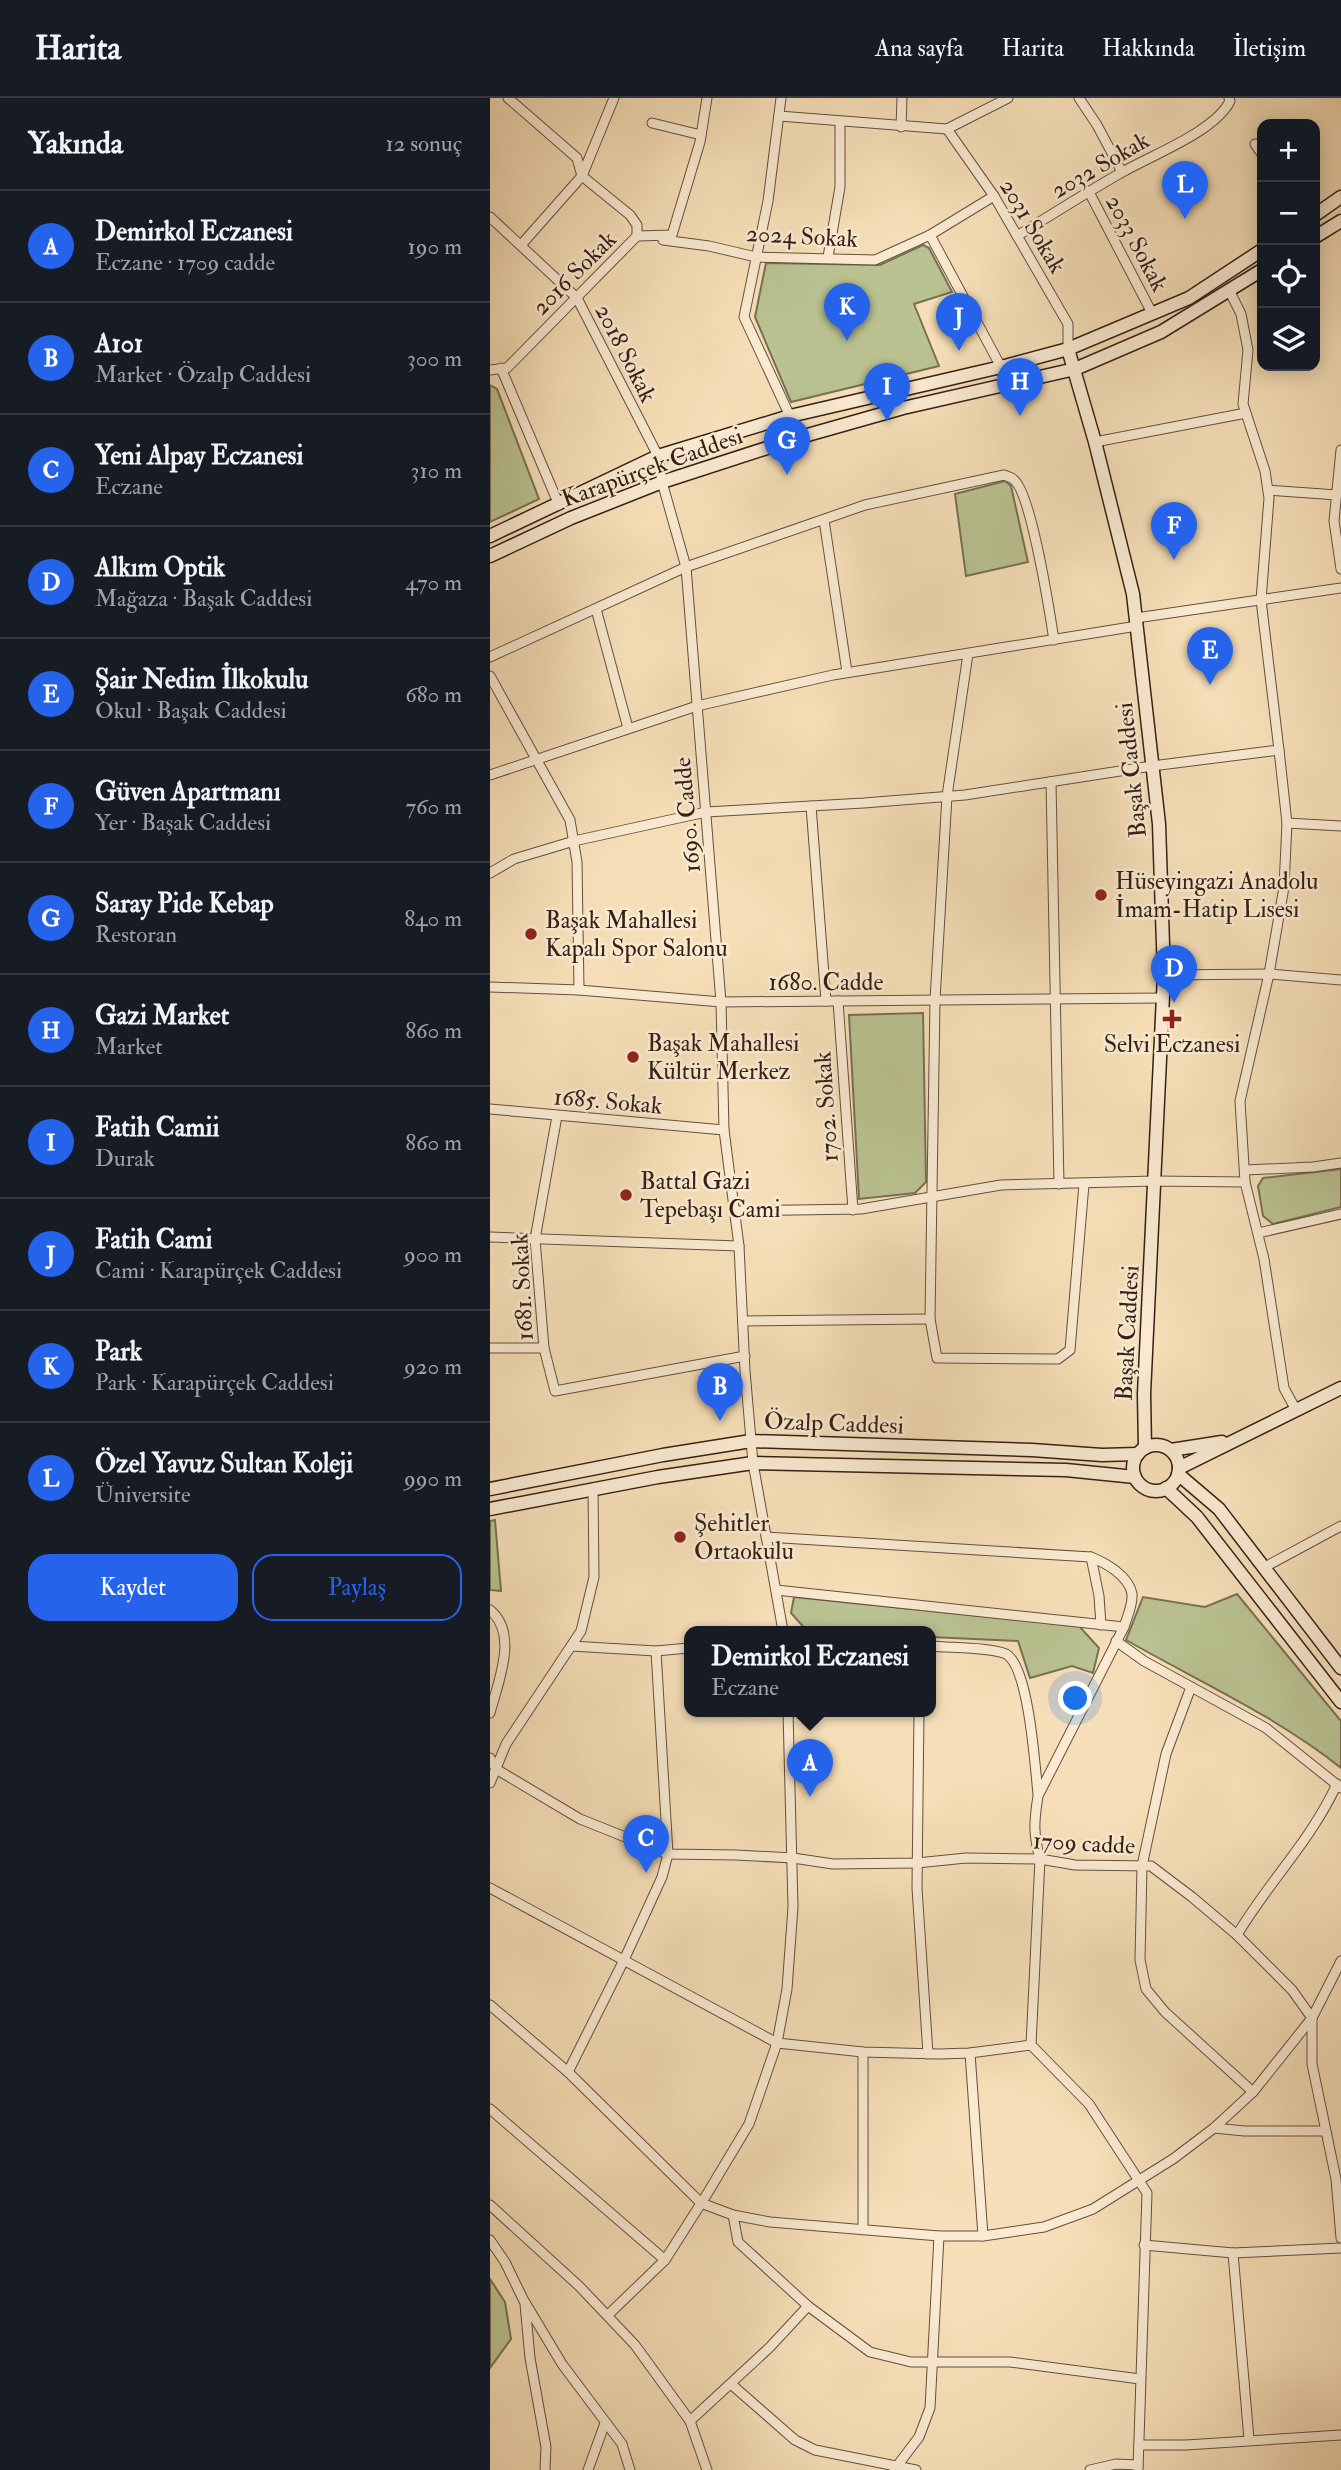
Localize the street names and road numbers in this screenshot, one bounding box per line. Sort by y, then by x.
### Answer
street label: 2032 Sokak [1046,125,1155,206]
street label: 2031 Sokak [992,173,1073,280]
street label: 2033 Sokak [1098,189,1175,297]
street label: 2024 Sokak [745,218,859,255]
street label: 2016 Sokak [525,224,624,322]
street label: 2018 Sokak [588,299,664,408]
street label: Karapürçek Caddesi [557,420,747,515]
street label: Başak Caddesi [1109,701,1154,839]
street label: 1690. Cadde [667,756,708,874]
street label: 1680. Cadde [769,967,883,998]
street label: 1702. Sokak [807,1050,846,1163]
street label: 1685. Sokak [552,1081,664,1122]
street label: 1681. Sokak [504,1232,541,1341]
street label: Başak Caddesi [1108,1264,1147,1402]
street label: Özalp Caddesi [763,1406,904,1441]
street label: 1709 cadde [1032,1825,1136,1862]

